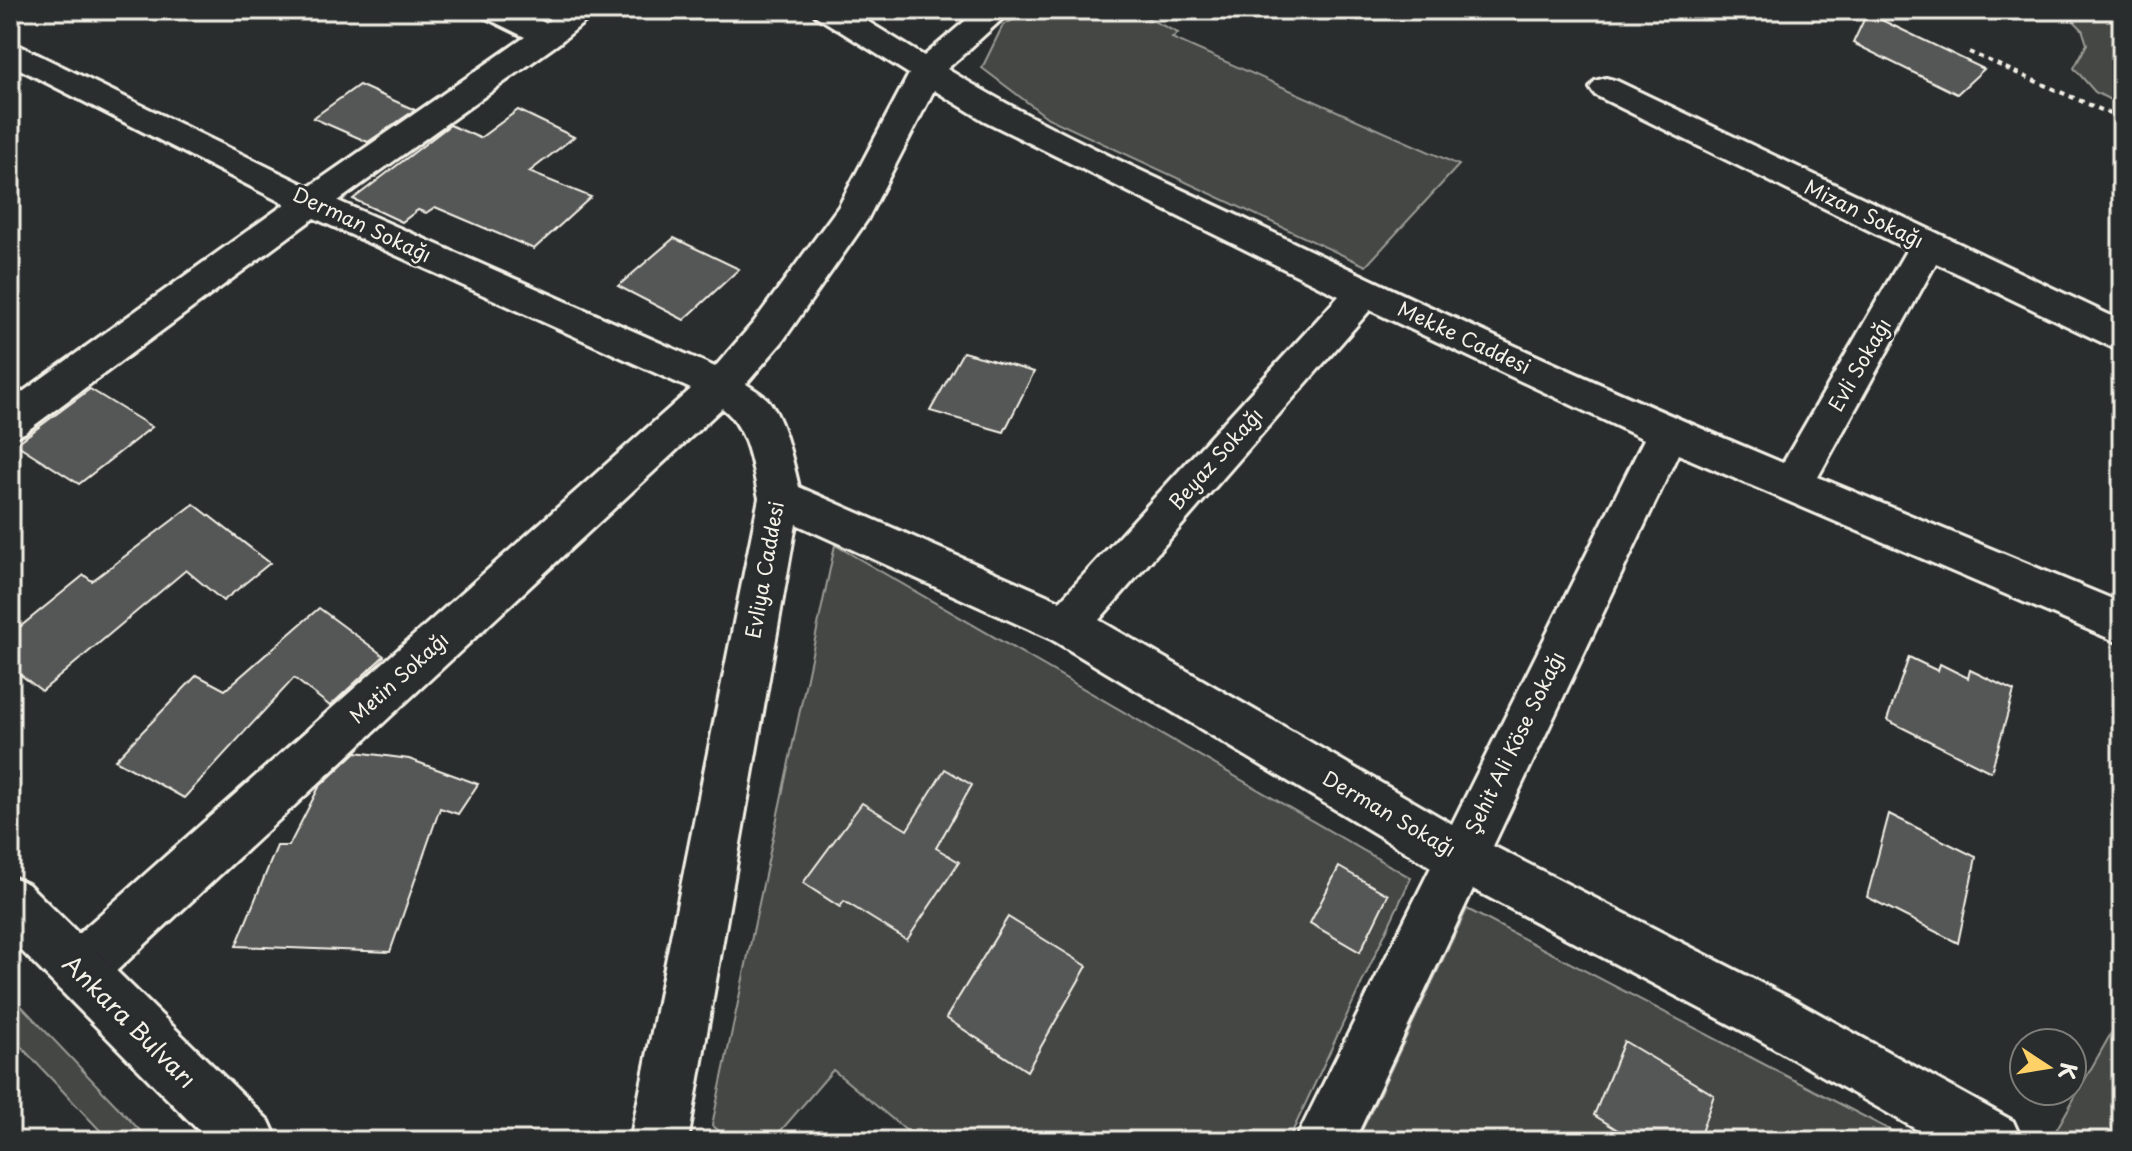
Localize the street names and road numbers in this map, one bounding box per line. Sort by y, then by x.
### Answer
street label: Mizan Sokağı [1800,171,1929,255]
street label: Derman Sokağı [288,179,437,269]
street label: Mekke Caddesi [1393,293,1536,381]
street label: Evli Sokağı [1820,312,1898,417]
street label: Beyaz Sokağı [1161,401,1269,516]
street label: Evliya Caddesi [737,499,791,641]
street label: Metin Sokağı [342,624,455,730]
street label: Şehit Ali Köse Sokağı [1457,646,1571,839]
street label: Derman Sokağı [1317,763,1462,864]
street label: Ankara Bulvarı [55,946,205,1096]

